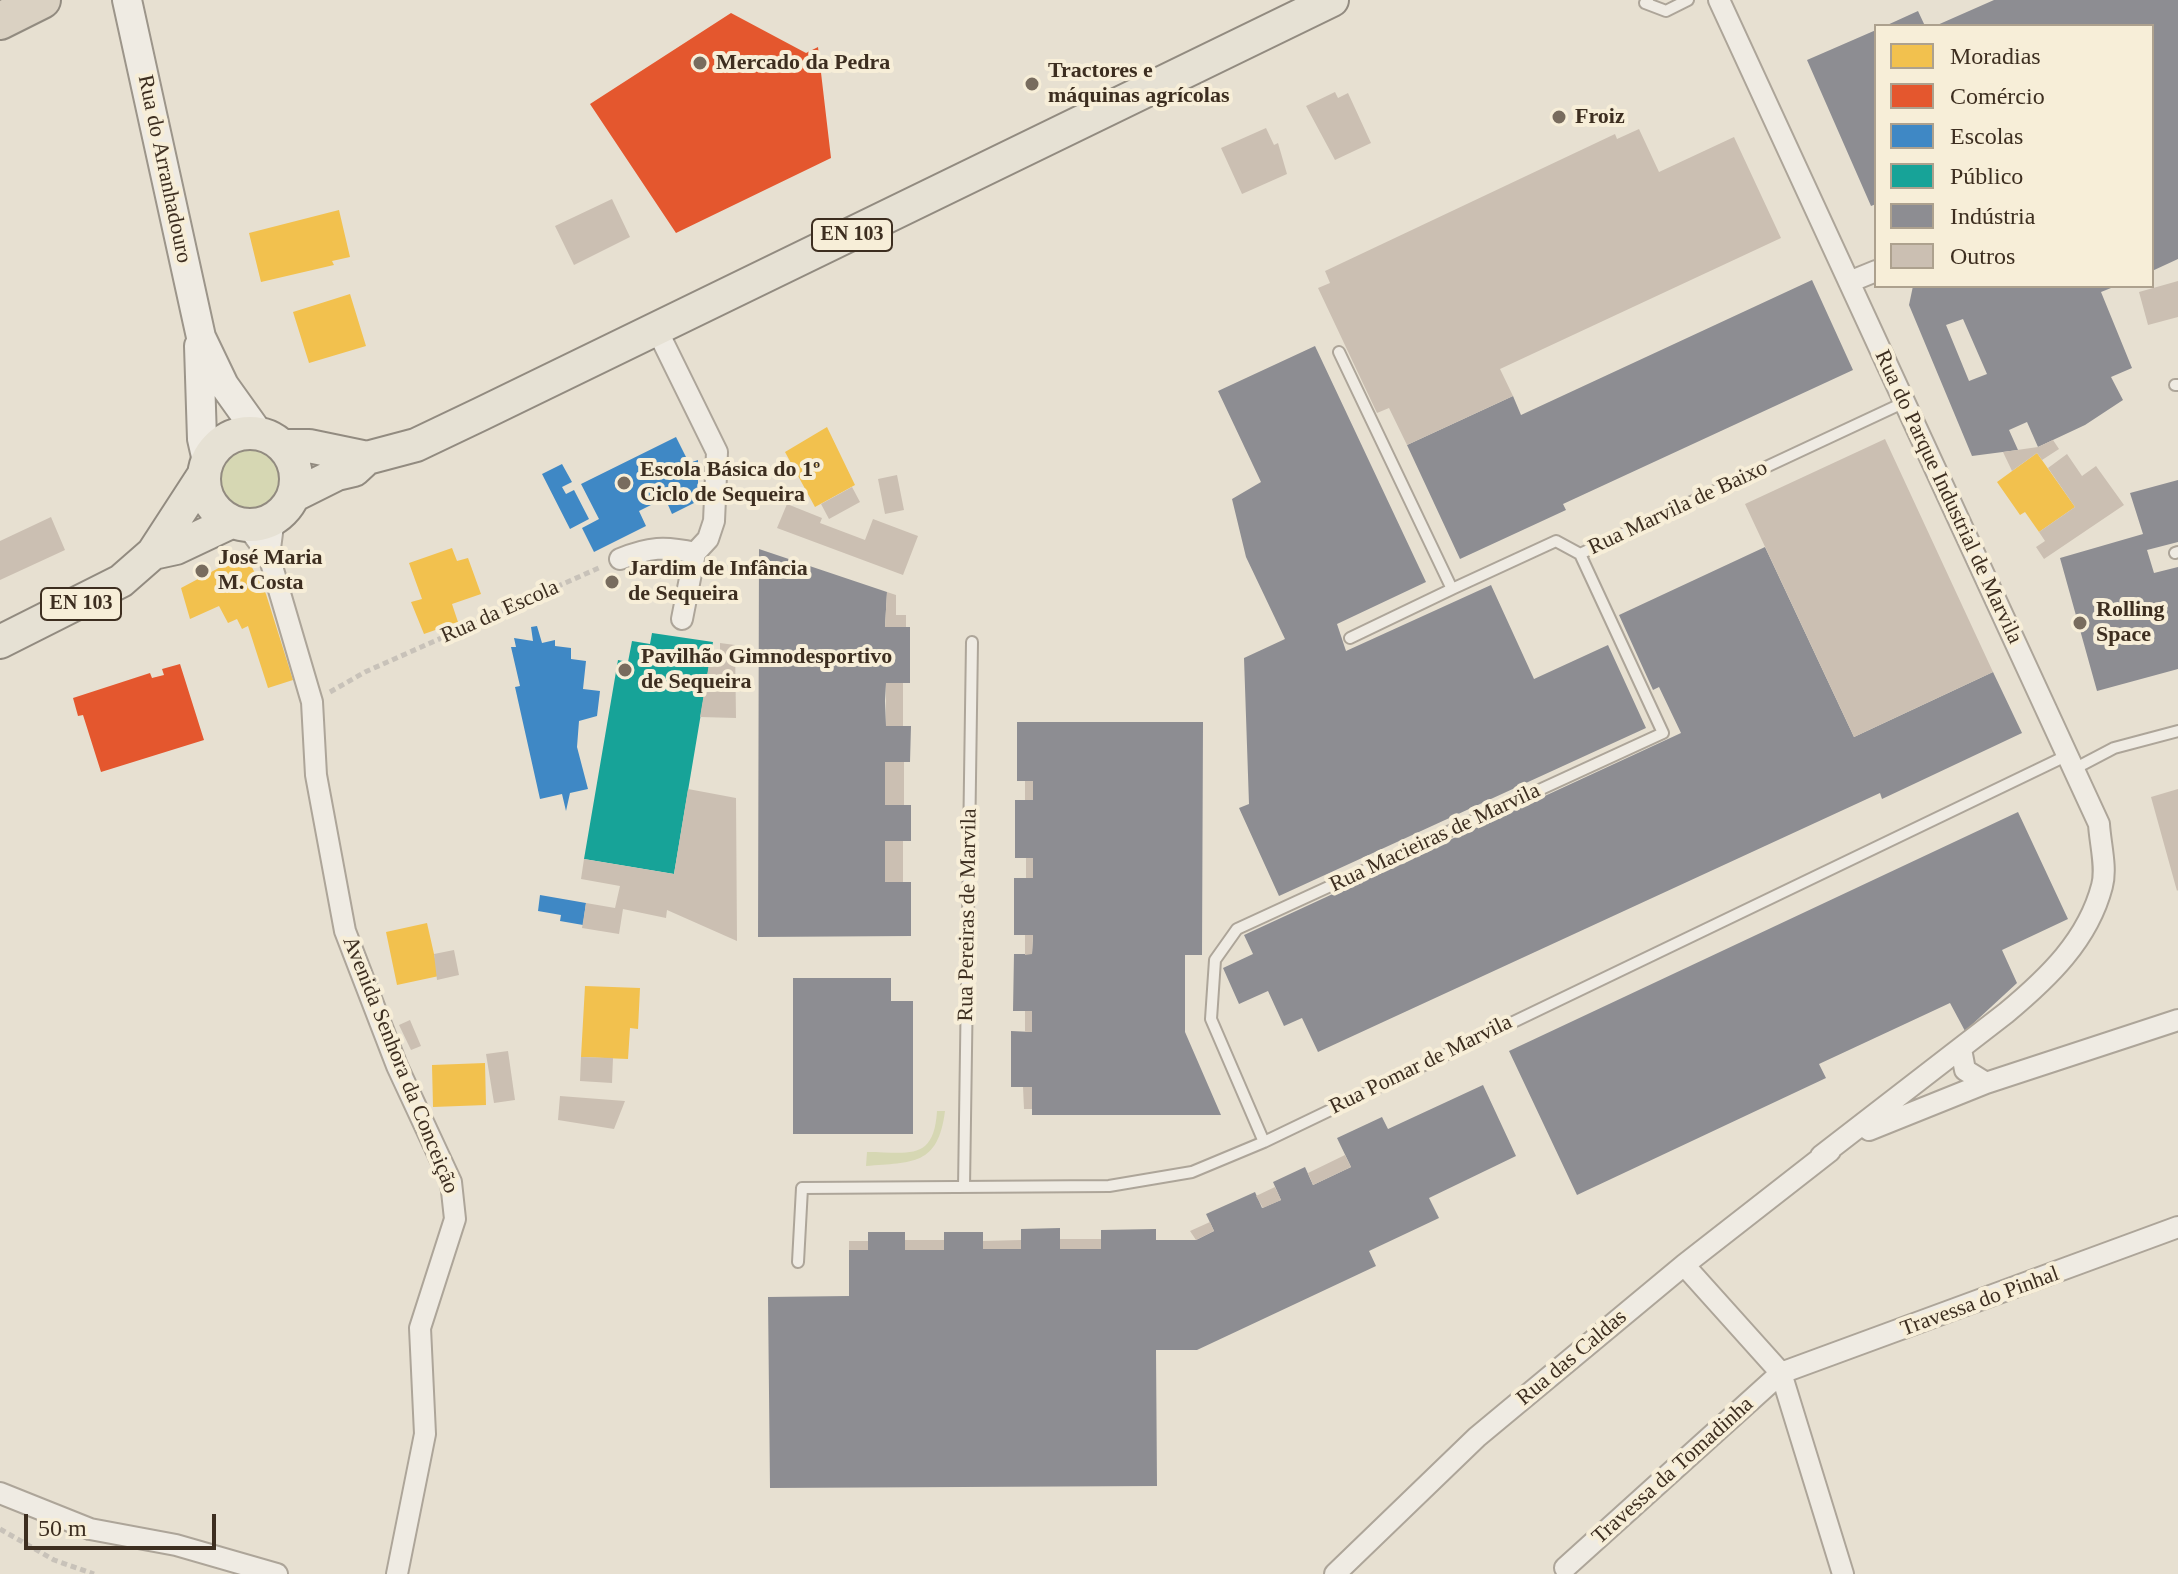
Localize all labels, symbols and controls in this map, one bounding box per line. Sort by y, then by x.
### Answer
legend [1874,24,2154,288]
text: Moradias [1950,43,2041,69]
place label: Mercado da Pedra [716,50,890,76]
marker: Mercado da Pedra [691,54,709,72]
place label: Tractores e máquinas agrícolas [1048,58,1230,110]
street label: Rua do Arranhadouro [131,72,197,266]
marker: Tractores e máquinas agrícolas [1023,75,1041,93]
text: Comércio [1950,83,2045,109]
place label: Froiz [1575,104,1625,130]
marker: Froiz [1550,108,1568,126]
text: Escolas [1950,123,2023,149]
text: Público [1950,163,2023,189]
text: Indústria [1950,203,2035,229]
road number: EN 103 [812,219,892,251]
text: Outros [1950,243,2015,269]
street label: Rua do Parque Industrial de Marvila [1868,346,2028,648]
street label: Rua Marvila de Baixo [1584,455,1772,561]
place label: Escola Básica do 1º Ciclo de Sequeira [640,457,820,508]
marker: Escola Básica do 1º Ciclo de Sequeira [615,474,633,492]
place label: José Maria M. Costa [218,545,322,596]
place label: Jardim de Infância de Sequeira [628,556,808,608]
marker: José Maria M. Costa [193,562,211,580]
marker: Jardim de Infância de Sequeira [603,573,621,591]
street label: Rua da Escola [437,574,563,650]
road number: EN 103 [41,588,121,620]
place label: Rolling Space [2096,597,2164,648]
marker: Rolling Space [2071,614,2089,632]
place label: Pavilhão Gimnodesportivo de Sequeira [641,644,892,696]
marker: Pavilhão Gimnodesportivo de Sequeira [616,661,634,679]
street label: Rua Macieiras de Marvila [1326,778,1544,898]
street label: Rua Pereiras de Marvila [953,808,983,1022]
street label: Avenida Senhora da Conceição [336,933,464,1197]
street label: Rua Pomar de Marvila [1325,1009,1517,1121]
street label: Travessa do Pinhal [1897,1261,2063,1343]
street label: Rua das Caldas [1512,1304,1632,1412]
street label: Travessa da Tomadinha [1587,1392,1759,1550]
scale bar [28,1498,220,1548]
text: 50 m [38,1515,87,1541]

